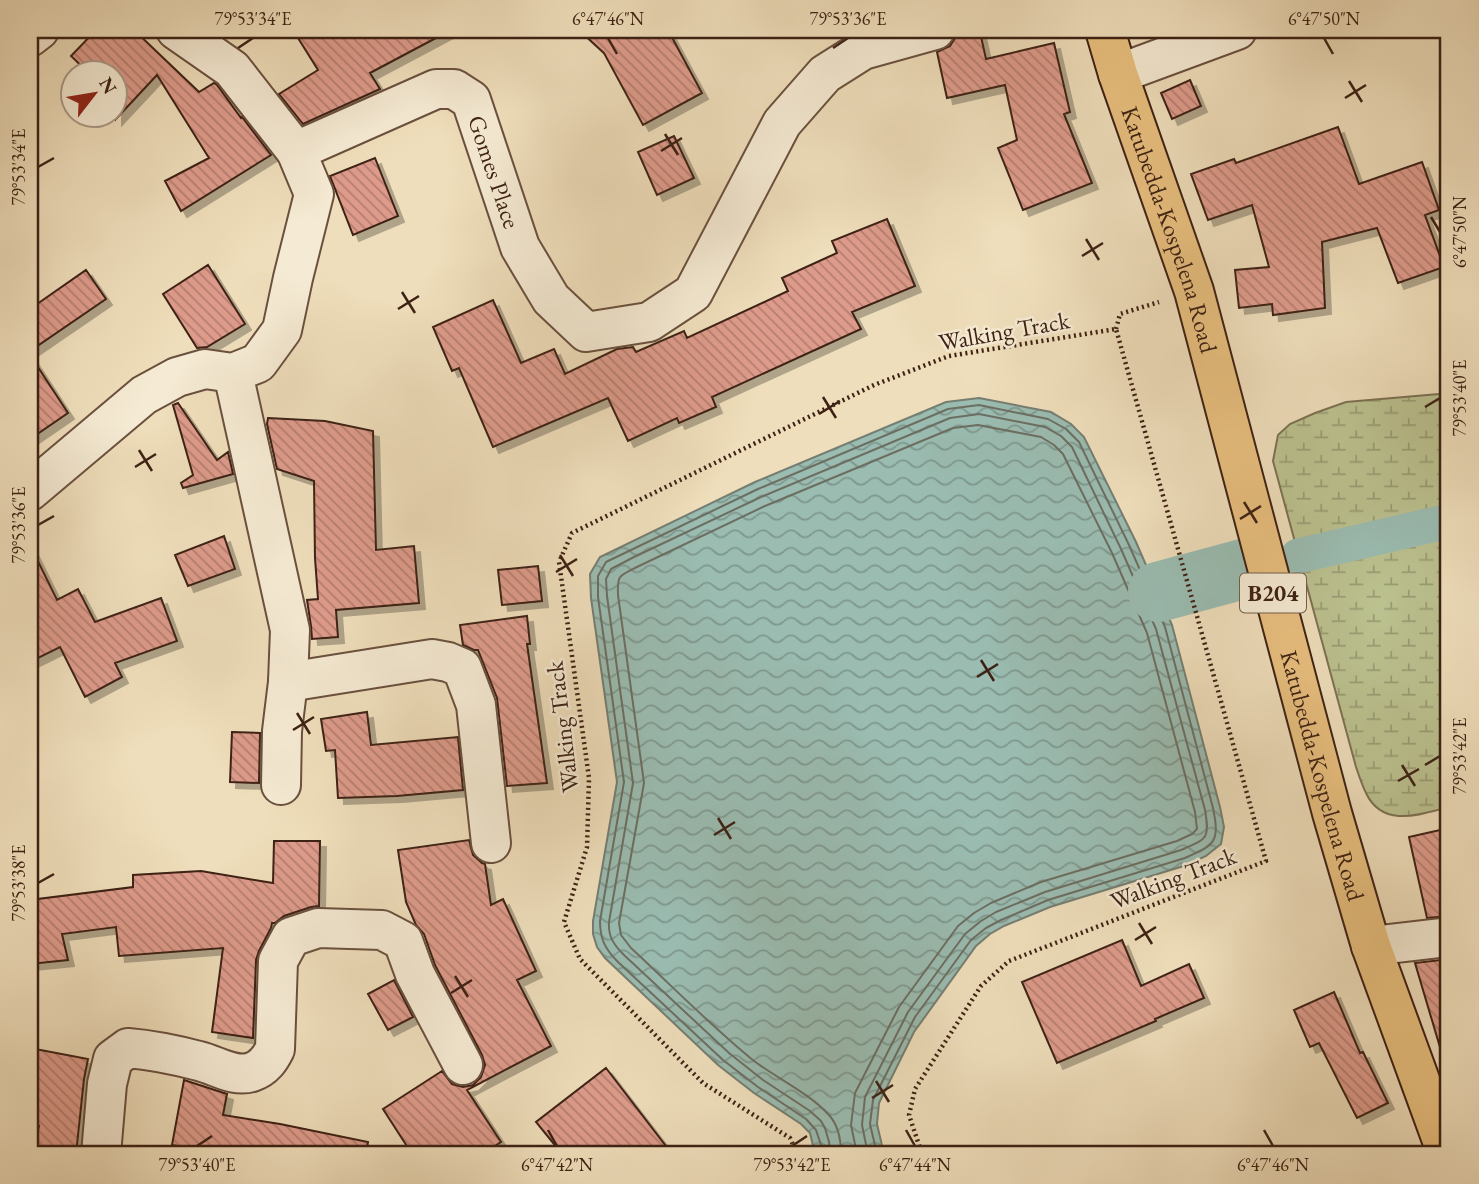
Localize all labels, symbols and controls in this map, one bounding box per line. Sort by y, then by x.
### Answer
text: 79°53'34"E [215,7,291,30]
text: 6°47'46"N [572,7,645,30]
text: 79°53'36"E [810,7,886,30]
text: 6°47'50"N [1288,7,1361,30]
north arrow [60,60,130,130]
text: N [93,72,123,99]
street label: Katubedda-Kospelena Road [1115,102,1225,357]
street label: Gomes Place [462,111,528,232]
text: 79°53'34"E [7,129,30,205]
text: 6°47'50"N [1448,195,1471,268]
street label: Walking Track [936,304,1073,358]
text: 79°53'40"E [1448,360,1471,436]
text: 79°53'36"E [7,487,30,563]
road number: B204 [1240,573,1306,612]
street label: Katubedda-Kospelena Road [1274,647,1373,905]
street label: Walking Track [538,659,585,795]
text: 79°53'42"E [1448,718,1471,794]
street label: Walking Track [1106,840,1241,916]
text: 79°53'38"E [7,845,30,921]
text: 79°53'40"E [159,1153,235,1176]
text: 6°47'42"N [521,1153,594,1176]
text: 79°53'42"E [754,1153,830,1176]
text: 6°47'44"N [879,1153,952,1176]
text: 6°47'46"N [1237,1153,1310,1176]

